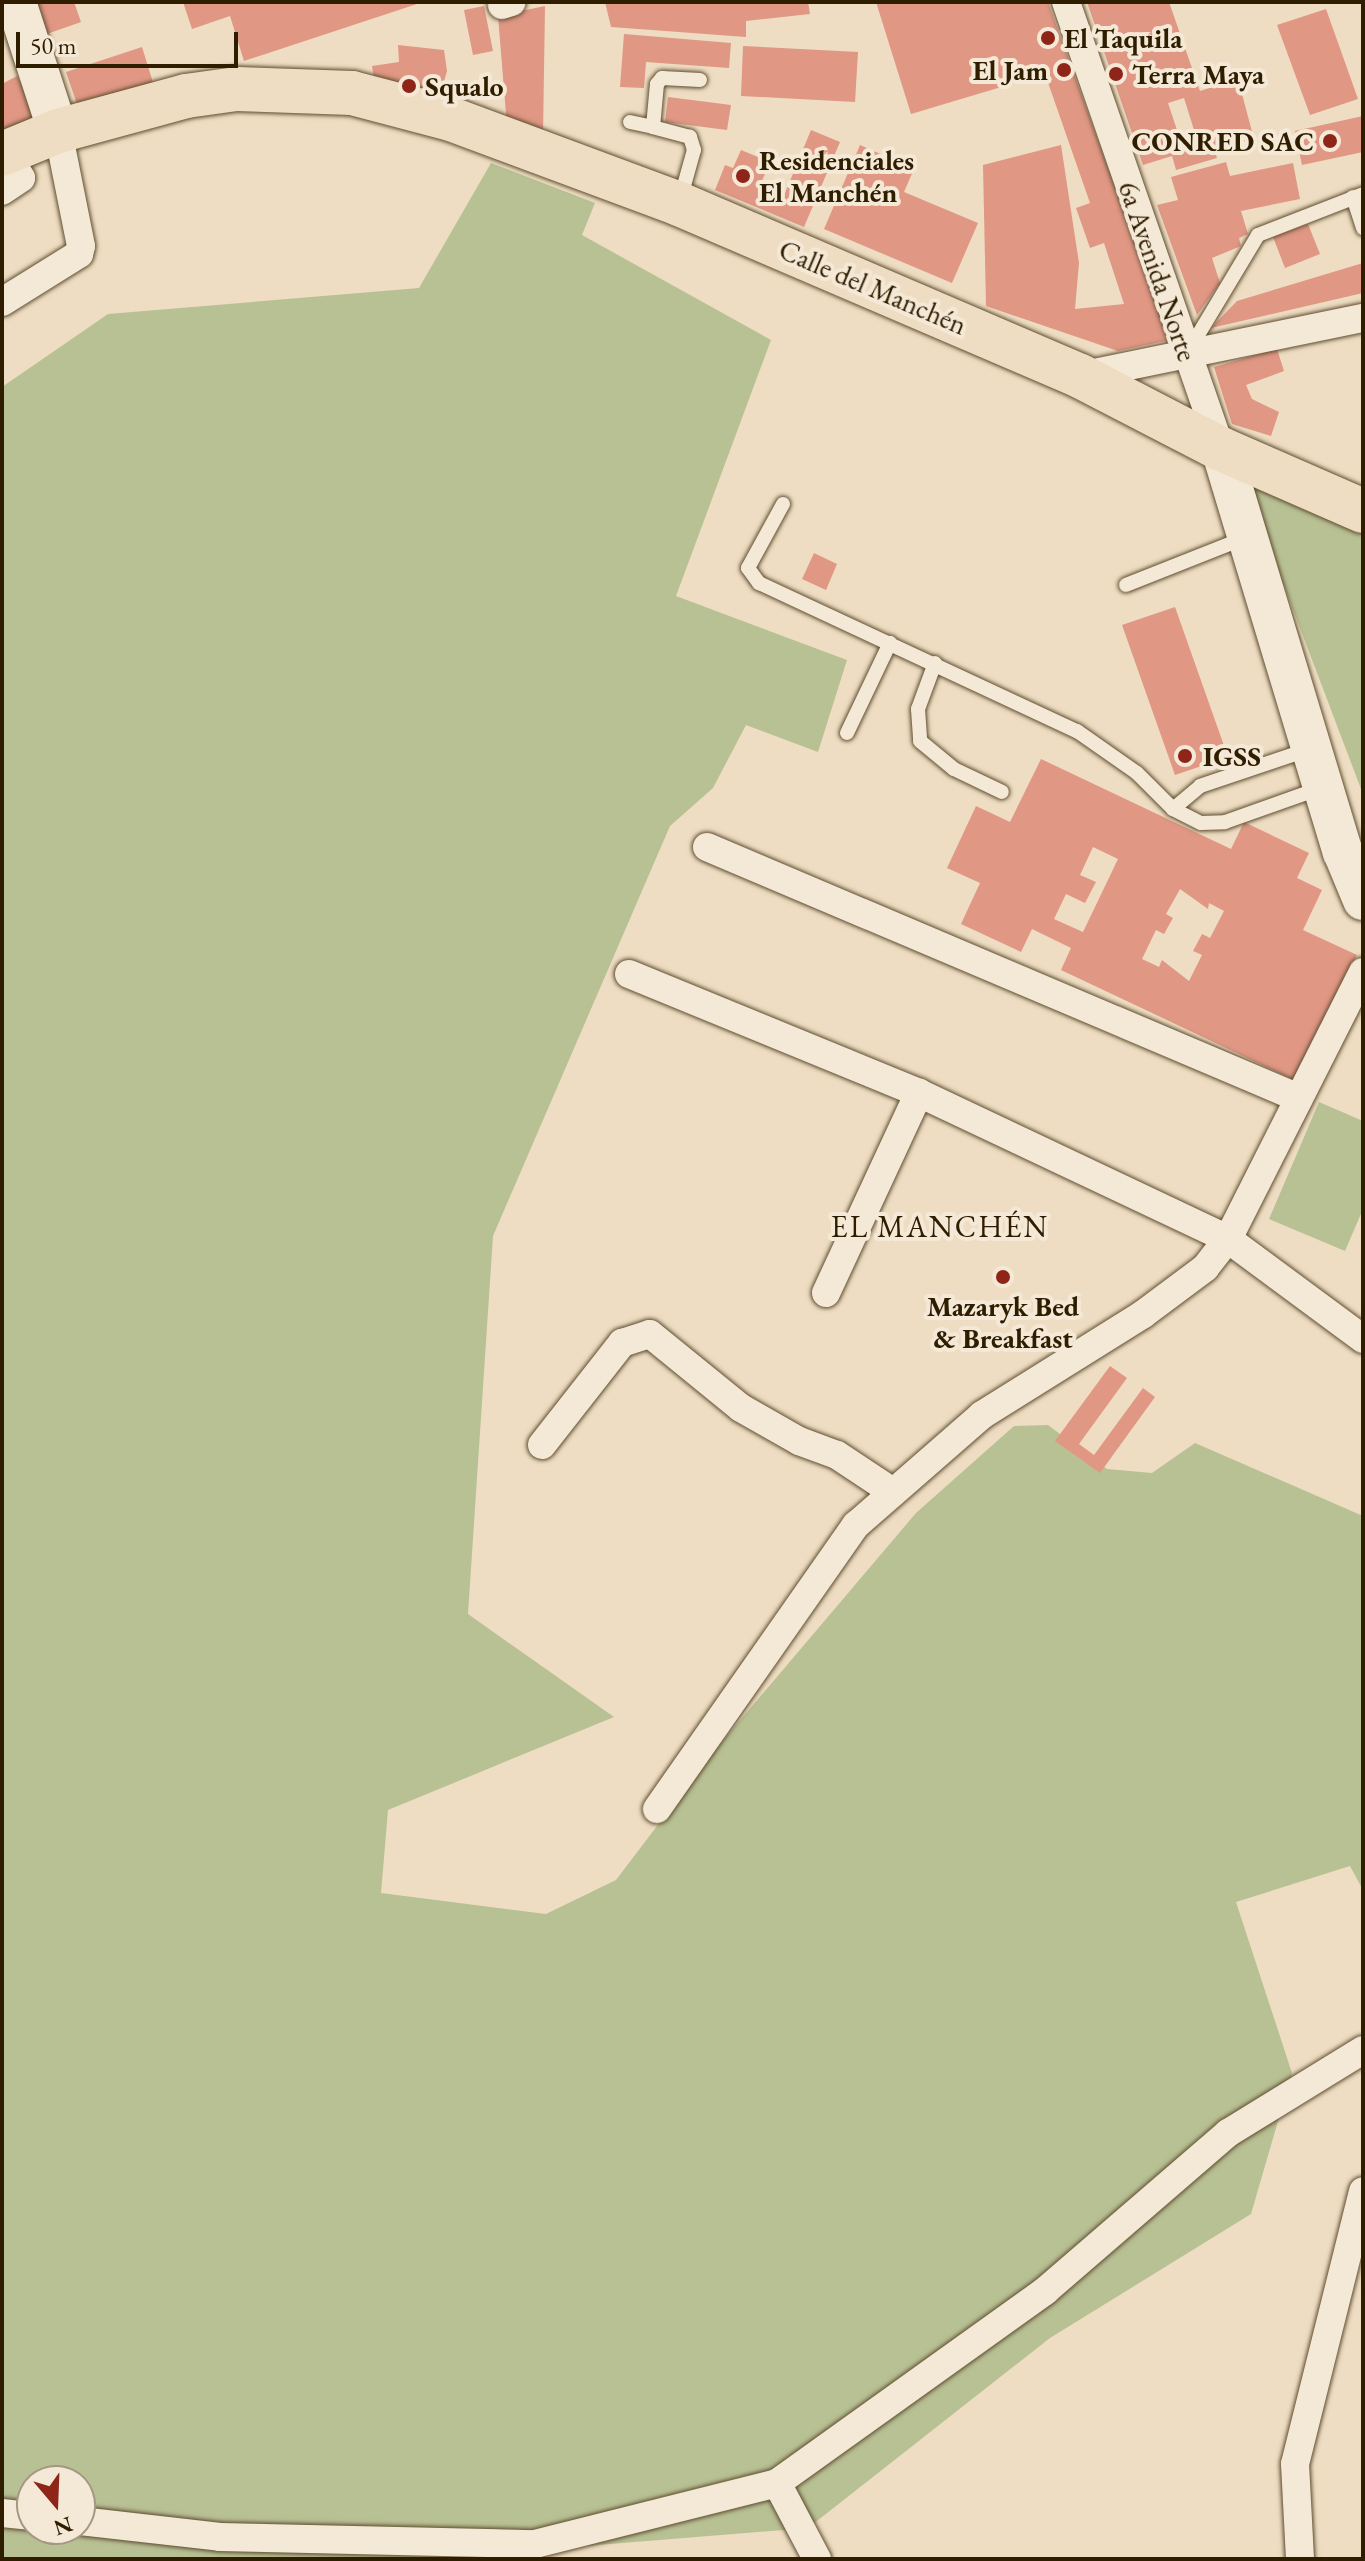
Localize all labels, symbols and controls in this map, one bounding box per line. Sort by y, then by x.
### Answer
scale bar [20,16,242,66]
place label: El Taquila [1064,21,1182,55]
marker: El Taquila [1039,29,1057,47]
text: 50 m [30,30,77,61]
place label: El Jam [973,53,1048,87]
place label: Terra Maya [1132,57,1264,91]
marker: El Jam [1055,61,1073,79]
marker: Terra Maya [1107,65,1125,83]
place label: Squalo [425,69,503,103]
marker: Squalo [400,77,418,95]
place label: CONRED SAC [1132,124,1314,158]
marker: CONRED SAC [1321,132,1339,150]
place label: Residenciales El Manchén [759,143,914,209]
marker: Residenciales El Manchén [734,167,752,185]
street label: 6a Avenida Norte [1112,177,1204,365]
street label: Calle del Manchén [774,232,972,342]
place label: IGSS [1203,739,1261,773]
marker: IGSS [1174,745,1196,767]
district label: EL MANCHÉN [831,1209,1049,1245]
marker: Mazaryk Bed & Breakfast [994,1268,1012,1286]
place label: Mazaryk Bed & Breakfast [927,1289,1079,1355]
north arrow [16,2465,96,2545]
text: N [50,2510,76,2543]

